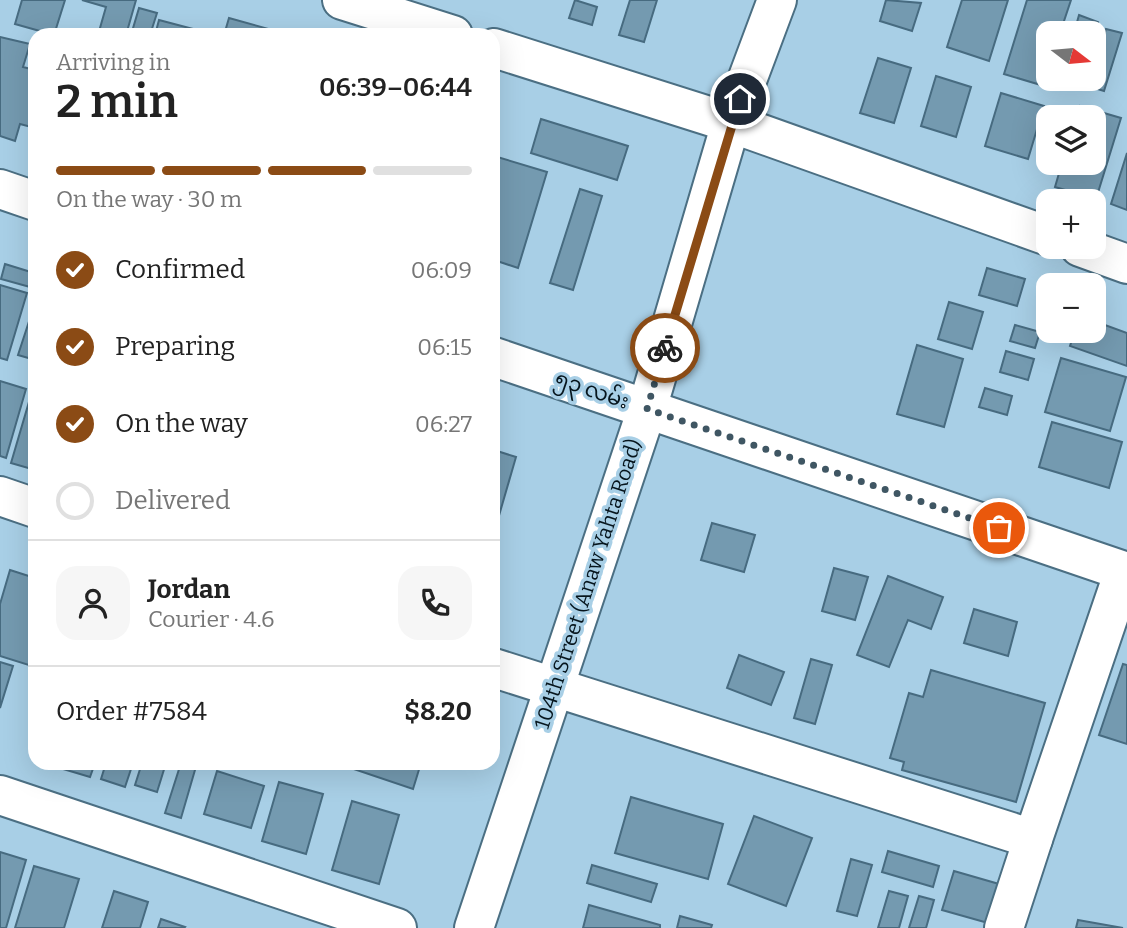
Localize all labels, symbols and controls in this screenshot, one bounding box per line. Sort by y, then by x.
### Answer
north arrow [1036,21,1106,91]
map controls [1036,21,1106,343]
text: Arriving in [56,48,170,76]
pin [710,69,770,129]
text: 06:39–06:44 [319,72,472,103]
text: 2 min [56,74,178,129]
icon: home [721,80,759,118]
button: layers [1036,105,1106,175]
text: On the way · 30 m [56,185,242,213]
button: + [1036,189,1106,259]
icon: check [56,251,94,289]
text: Confirmed [115,254,245,285]
text: 06:09 [411,256,472,284]
button: − [1036,273,1106,343]
courier [630,313,700,383]
icon: check [56,328,94,366]
icon: bike [646,329,684,367]
text: Preparing [115,331,235,362]
text: 06:15 [417,333,472,361]
street label: ၅၃ လမ်း [550,362,633,419]
icon: check [56,405,94,443]
text: On the way [115,408,248,439]
text: 06:27 [415,410,472,438]
street label: 104th Street (Anaw Yahta Road) [529,436,647,732]
text: Delivered [115,485,230,516]
pin [969,498,1029,558]
icon: bag [980,509,1018,547]
button: person [56,566,130,640]
button: phone [398,566,472,640]
text: Jordan [148,574,230,605]
text: Courier · 4.6 [148,605,275,633]
text: Order #7584 [56,696,207,727]
text: $8.20 [404,696,472,727]

